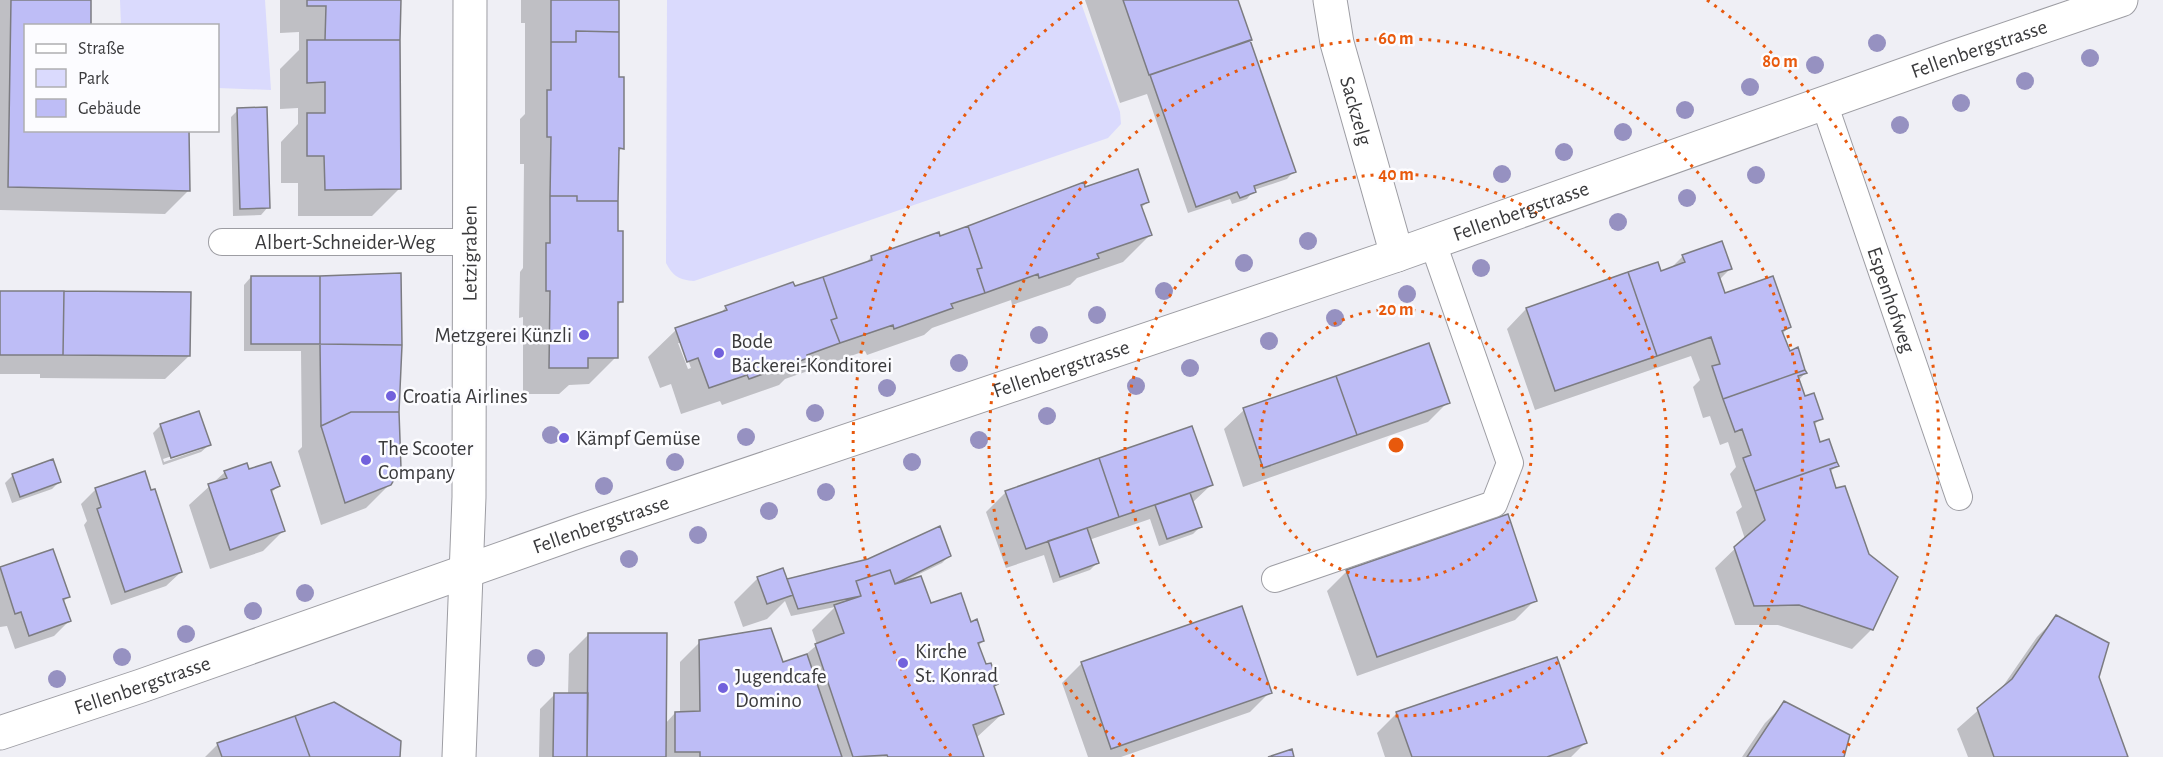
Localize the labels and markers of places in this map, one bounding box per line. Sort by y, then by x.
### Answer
place label: Metzgerei Künzli [435,325,572,346]
marker: Metzgerei Künzli [577,328,591,342]
place label: Bode Bäckerei-Konditorei [731,331,892,376]
marker: Bode Bäckerei-Konditorei [712,346,726,360]
place label: Croatia Airlines [403,386,528,407]
marker: Croatia Airlines [384,389,398,403]
place label: Kämpf Gemüse [576,428,701,449]
marker: Kämpf Gemüse [557,431,571,445]
centre of rings [1386,435,1406,455]
place label: The Scooter Company [378,438,473,483]
marker: The Scooter Company [359,453,373,467]
place label: Kirche St. Konrad [915,641,998,686]
marker: Kirche St. Konrad [896,656,910,670]
place label: Jugendcafe Domino [735,666,827,711]
marker: Jugendcafe Domino [716,681,730,695]

